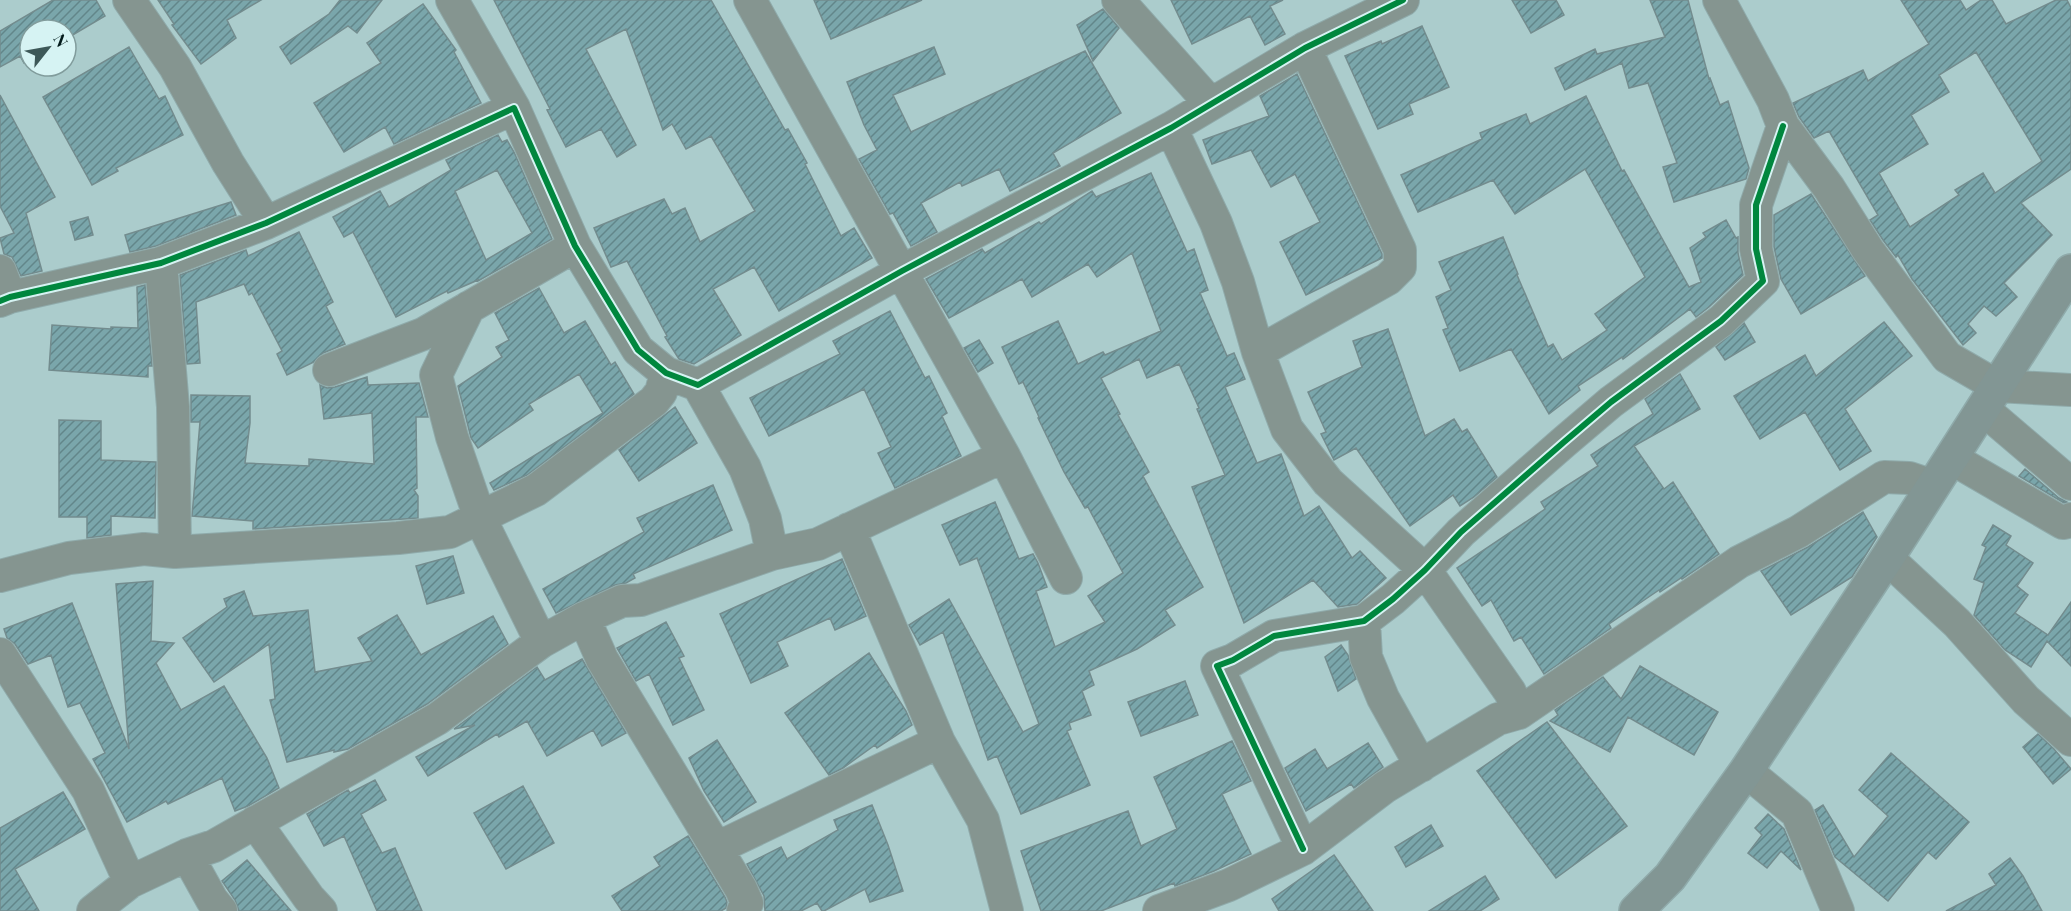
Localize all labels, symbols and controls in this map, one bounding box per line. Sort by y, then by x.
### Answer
north arrow [18,18,78,78]
text: N [49,30,73,51]

